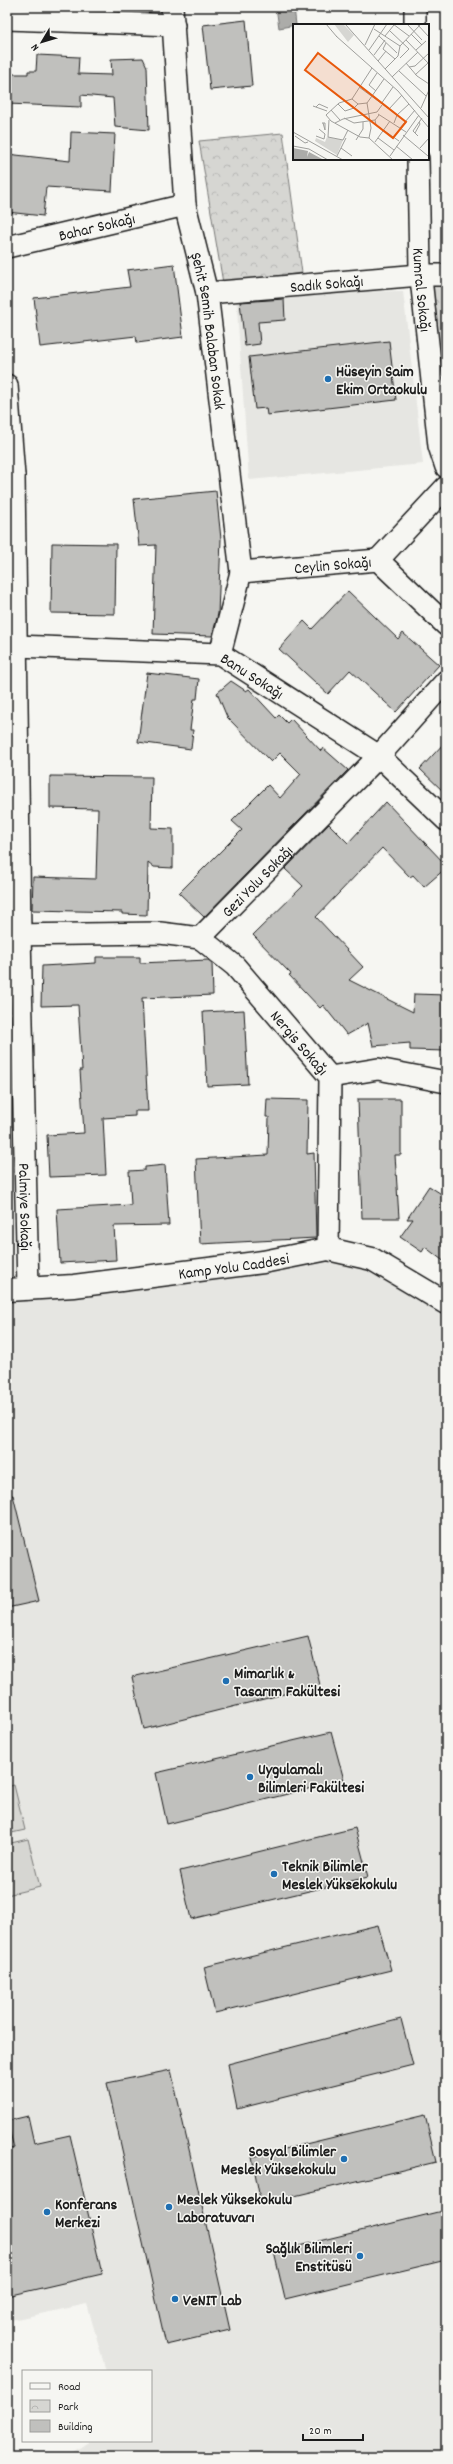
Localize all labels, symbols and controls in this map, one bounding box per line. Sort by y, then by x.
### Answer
north arrow [22,22,62,62]
inset map [293,24,429,160]
text: N [27,39,44,54]
street label: Bahar Sokağı [57,208,138,248]
street label: Kumral Sokağı [406,248,436,333]
street label: Şehit Semih Balaban Sokak [183,250,230,411]
street label: Sadık Sokağı [289,271,364,300]
place label: Hüseyin Saim Ekim Ortaokulu [336,361,427,402]
marker: Hüseyin Saim Ekim Ortaokulu [323,374,333,384]
street label: Ceylin Sokağı [293,552,373,581]
street label: Banu Sokağı [215,648,288,706]
street label: Gezi Yolu Sokağı [217,841,299,924]
street label: Nergis Sokağı [264,1006,333,1081]
street label: Palmiye Sokağı [11,1163,36,1251]
street label: Kamp Yolu Caddesi [177,1248,291,1287]
place label: Mimarlık & Tasarım Fakültesi [234,1663,340,1704]
marker: Mimarlık & Tasarım Fakültesi [221,1676,231,1686]
place label: Uygulamalı Bilimleri Fakültesi [258,1759,364,1800]
marker: Uygulamalı Bilimleri Fakültesi [245,1772,255,1782]
place label: Teknik Bilimler Meslek Yüksekokulu [282,1856,397,1897]
marker: Teknik Bilimler Meslek Yüksekokulu [269,1869,279,1879]
place label: Sosyal Bilimler Meslek Yüksekokulu [221,2141,337,2182]
marker: Sosyal Bilimler Meslek Yüksekokulu [339,2154,349,2164]
place label: Meslek Yüksekokulu Laboratuvarı [177,2189,292,2230]
place label: Konferans Merkezi [55,2194,117,2235]
marker: Meslek Yüksekokulu Laboratuvarı [164,2202,174,2212]
marker: Konferans Merkezi [42,2207,52,2217]
place label: Sağlık Bilimleri Enstitüsü [266,2238,352,2279]
marker: Sağlık Bilimleri Enstitüsü [355,2251,365,2261]
place label: VeNIT Lab [183,2290,242,2313]
marker: VeNIT Lab [170,2294,180,2304]
legend [22,2370,152,2442]
text: Road [58,2379,80,2396]
text: Park [58,2399,79,2416]
scale bar [303,2416,363,2442]
text: Building [58,2419,93,2436]
text: 20 m [309,2423,332,2440]

